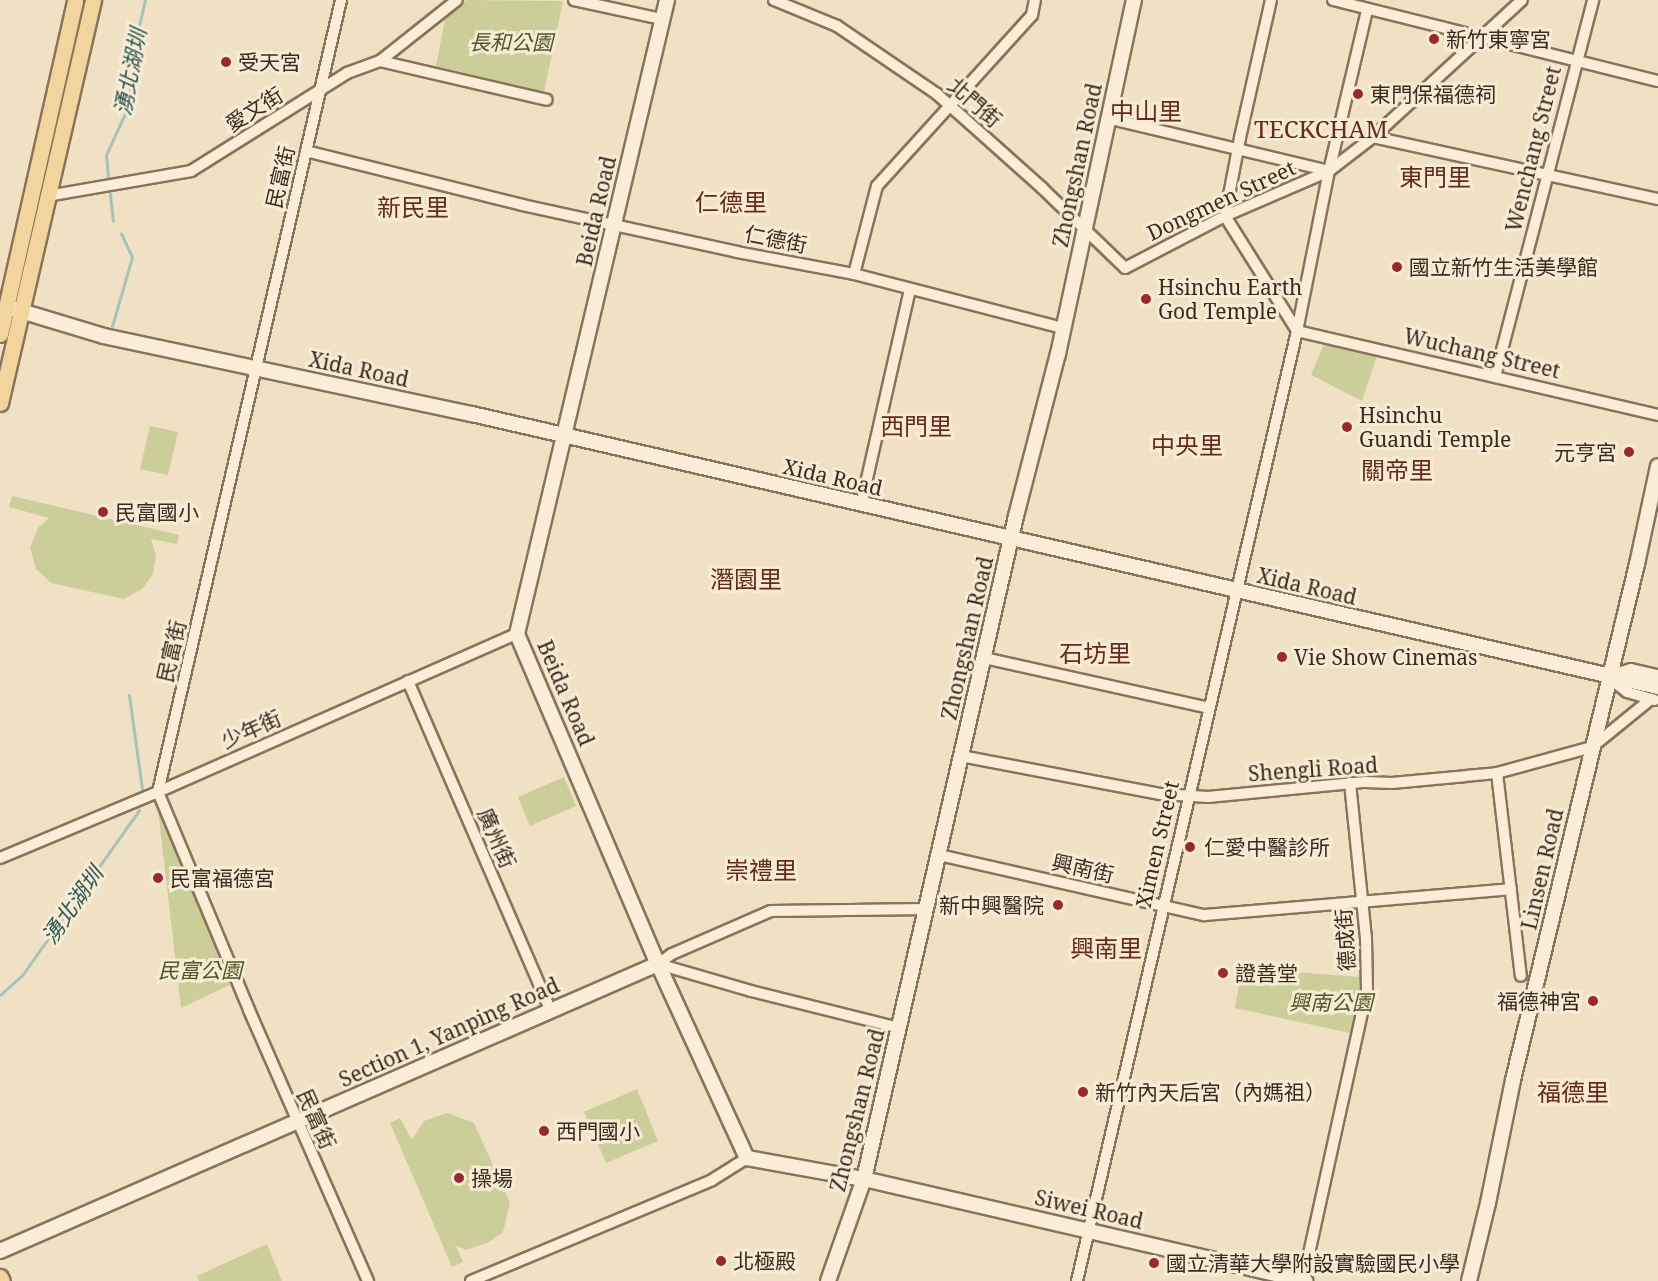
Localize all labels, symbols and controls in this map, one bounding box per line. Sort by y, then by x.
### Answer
water label: 湧北湖圳 [109,26,151,118]
place label: 新竹東寧宮 [1446,26,1551,52]
park label: 長和公園 [469,29,553,55]
marker: 新竹東寧宮 [1427,32,1441,46]
place label: 受天宮 [238,49,301,75]
marker: 受天宮 [219,55,233,69]
street label: Wenchang Street [1500,64,1566,234]
street label: 北門街 [943,72,1007,132]
street label: Zhongshan Road [1047,81,1107,249]
place label: 東門保福德祠 [1370,81,1496,107]
street label: 愛文街 [221,82,287,136]
marker: 東門保福德祠 [1351,87,1365,101]
district label: 中山里 [1110,97,1182,125]
district label: TECKCHAM [1248,115,1394,143]
street label: 民富街 [261,143,299,211]
street label: Beida Road [571,153,621,269]
street label: Dongmen Street [1143,155,1299,245]
district label: 東門里 [1399,163,1471,191]
district label: 仁德里 [695,188,767,216]
district label: 新民里 [377,193,449,221]
street label: 仁德街 [743,221,809,257]
place label: 國立新竹生活美學館 [1409,254,1598,280]
marker: 國立新竹生活美學館 [1390,260,1404,274]
place label: Hsinchu Earth God Temple [1158,274,1302,324]
marker: Hsinchu Earth God Temple [1139,292,1153,306]
street label: Wuchang Street [1401,323,1563,383]
street label: Xida Road [307,346,411,392]
place label: Hsinchu Guandi Temple [1359,402,1511,452]
district label: 西門里 [880,412,952,440]
marker: Hsinchu Guandi Temple [1340,420,1354,434]
district label: 中央里 [1151,431,1223,459]
place label: 元亨宮 [1554,439,1617,465]
marker: 元亨宮 [1622,445,1636,459]
street label: Xida Road [781,453,885,501]
district label: 關帝里 [1361,456,1433,484]
place label: 民富國小 [115,499,199,525]
marker: 民富國小 [96,505,110,519]
street label: Zhongshan Road [936,554,998,722]
street label: Xida Road [1255,562,1359,610]
district label: 潛園里 [710,565,782,593]
street label: 民富街 [152,617,190,685]
street label: Beida Road [532,636,600,750]
district label: 石坊里 [1059,639,1131,667]
place label: Vie Show Cinemas [1294,644,1478,670]
marker: Vie Show Cinemas [1275,650,1289,664]
street label: 少年街 [217,705,285,753]
street label: Shengli Road [1247,752,1379,786]
street label: Ximen Street [1130,778,1184,910]
street label: 廣州街 [473,804,521,872]
street label: Linsen Road [1516,806,1568,932]
place label: 仁愛中醫診所 [1204,834,1330,860]
marker: 仁愛中醫診所 [1181,838,1199,856]
street label: 興南街 [1049,849,1117,887]
district label: 崇禮里 [725,856,797,884]
water label: 湧北湖圳 [36,861,108,949]
place label: 民富福德宮 [170,865,275,891]
marker: 民富福德宮 [151,871,165,885]
place label: 新中興醫院 [939,892,1044,918]
marker: 新中興醫院 [1049,896,1067,914]
street label: 德成街 [1330,908,1360,972]
district label: 興南里 [1070,934,1142,962]
park label: 民富公園 [158,957,242,983]
place label: 證善堂 [1235,960,1298,986]
marker: 證善堂 [1216,966,1230,980]
street label: Section 1, Yanping Road [335,972,563,1092]
place label: 福德神宮 [1497,988,1581,1014]
park label: 興南公園 [1289,989,1373,1015]
marker: 福德神宮 [1586,994,1600,1008]
street label: Zhongshan Road [825,1026,889,1194]
district label: 福德里 [1537,1078,1609,1106]
place label: 新竹內天后宮（內媽祖） [1095,1079,1326,1105]
street label: 民富街 [293,1085,341,1153]
marker: 新竹內天后宮（內媽祖） [1076,1085,1090,1099]
place label: 西門國小 [556,1118,640,1144]
marker: 西門國小 [537,1124,551,1138]
place label: 操場 [471,1165,513,1191]
marker: 操場 [452,1171,466,1185]
street label: Siwei Road [1032,1184,1146,1234]
place label: 北極殿 [733,1248,796,1274]
place label: 國立清華大學附設實驗國民小學 [1166,1250,1460,1276]
marker: 北極殿 [714,1254,728,1268]
marker: 國立清華大學附設實驗國民小學 [1147,1256,1161,1270]

